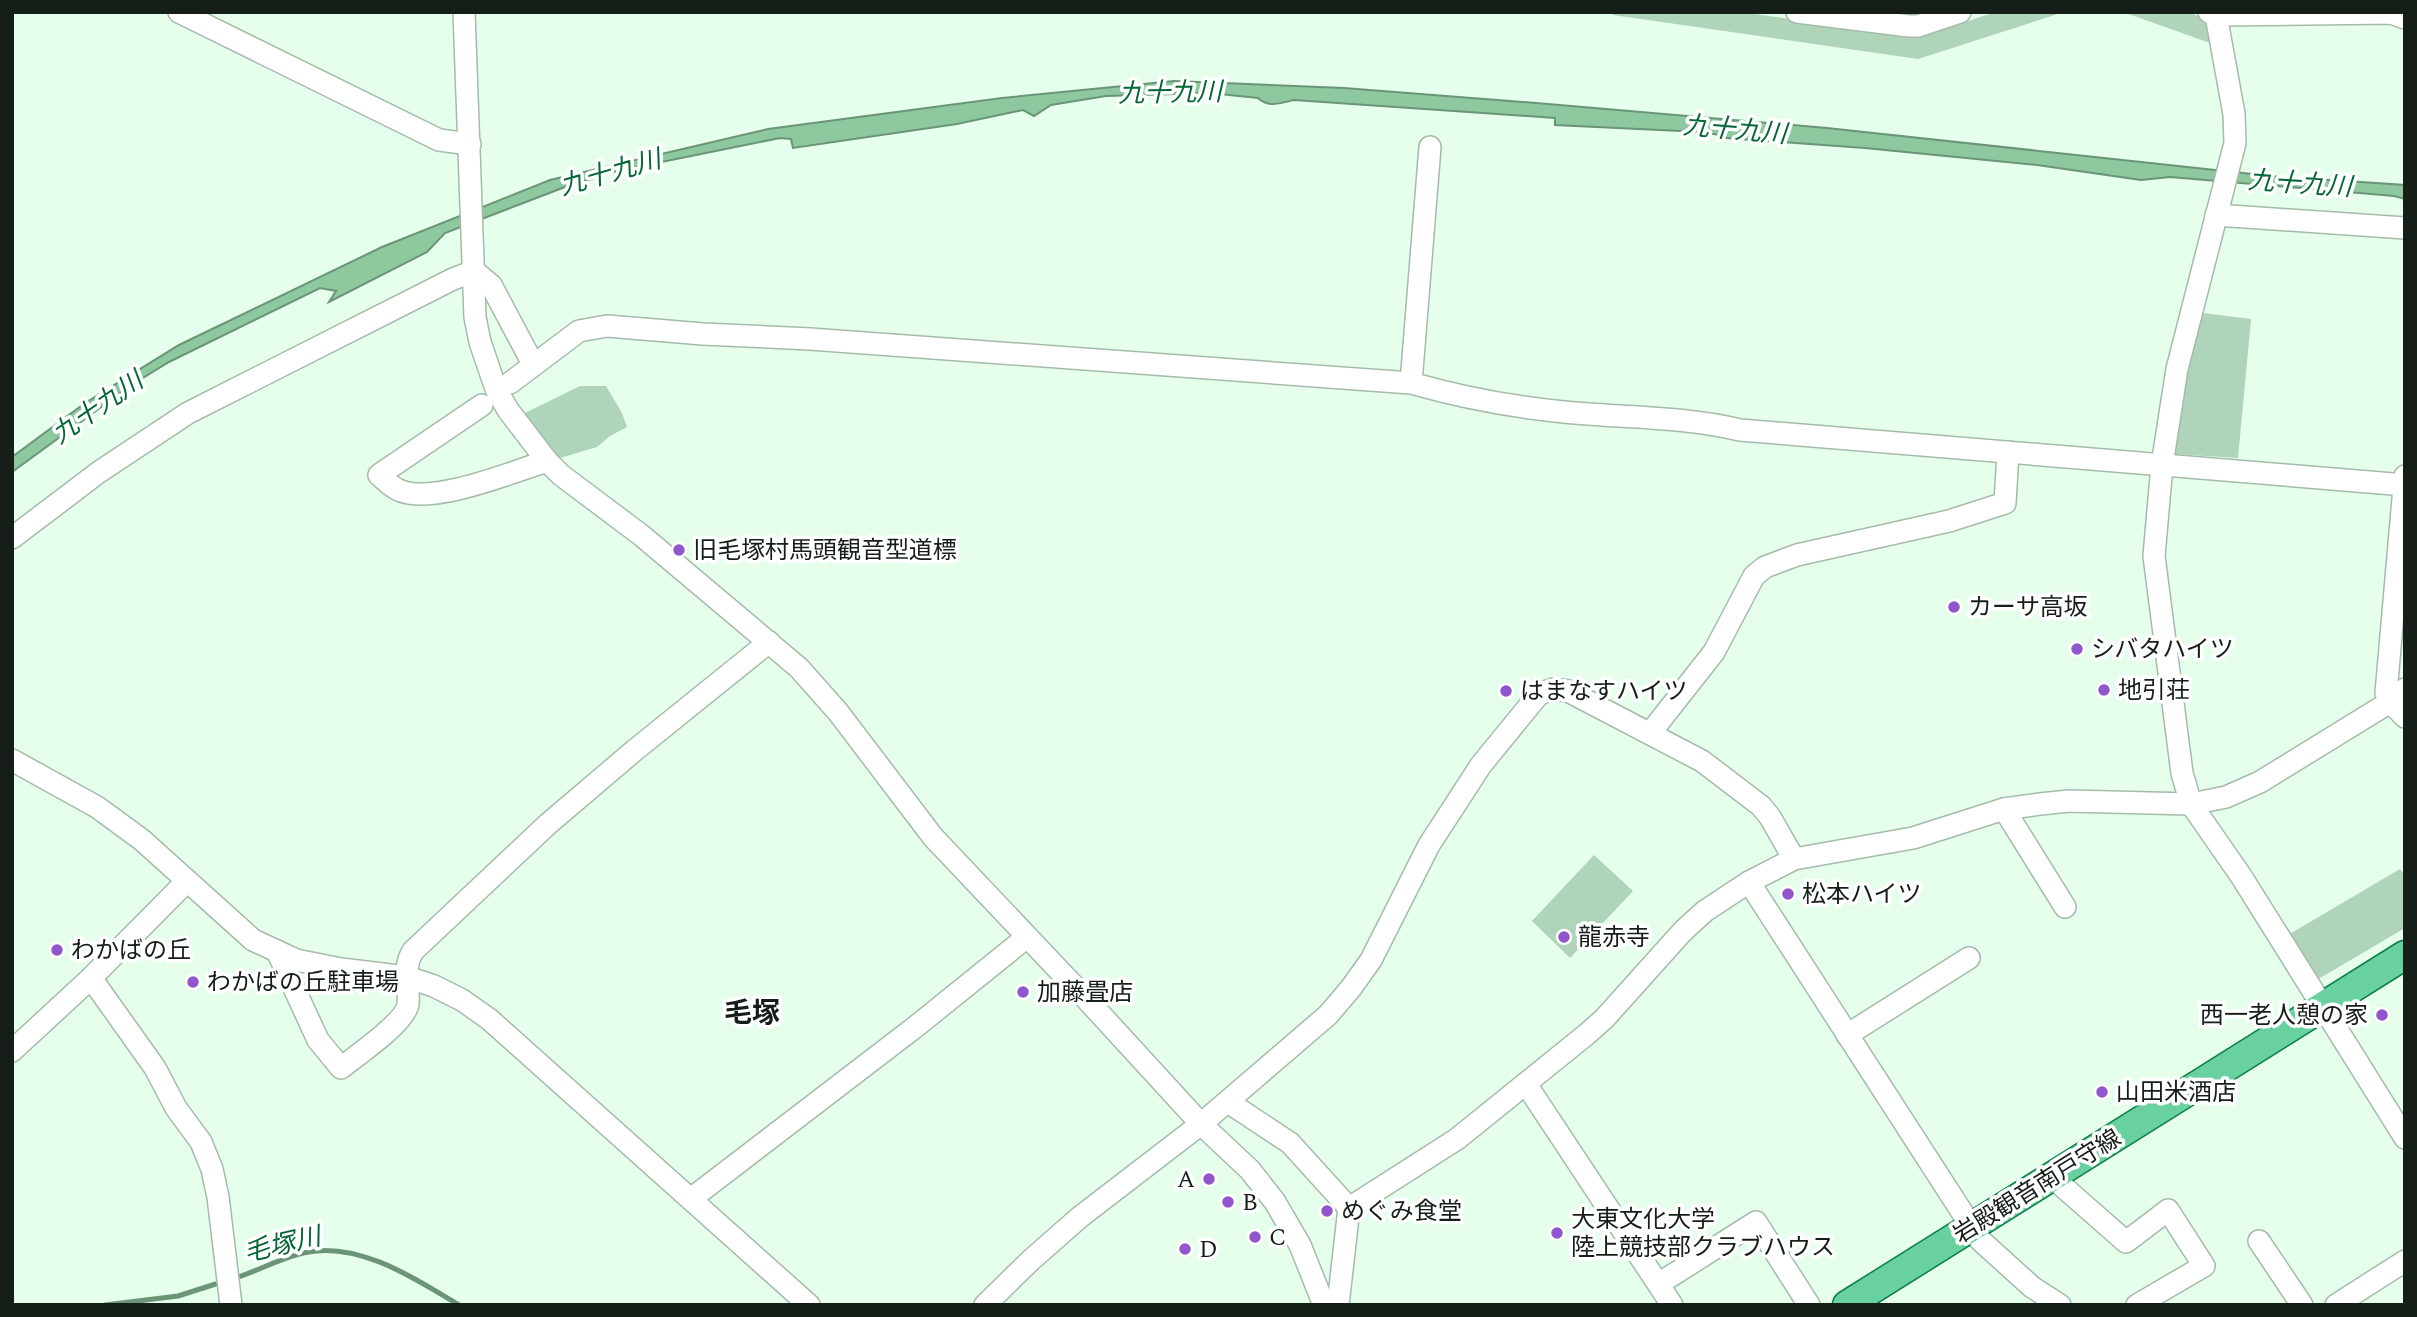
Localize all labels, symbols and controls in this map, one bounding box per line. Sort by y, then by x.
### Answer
water label: 九十九川 [1118,72,1225,114]
water label: 九十九川 [1681,106,1791,155]
water label: 九十九川 [555,139,669,207]
water label: 九十九川 [2247,160,2356,208]
water label: 九十九川 [43,360,154,454]
place label: 旧毛塚村馬頭観音型道標 [693,533,957,569]
marker: 旧毛塚村馬頭観音型道標 [671,542,687,558]
place label: カーサ高坂 [1968,590,2088,626]
marker: カーサ高坂 [1946,599,1962,615]
place label: シバタハイツ [2091,632,2234,668]
marker: シバタハイツ [2069,641,2085,657]
place label: 地引荘 [2118,673,2190,709]
place label: はまなすハイツ [1520,674,1688,710]
marker: 地引荘 [2096,682,2112,698]
marker: はまなすハイツ [1498,683,1514,699]
place label: 松本ハイツ [1802,877,1922,913]
marker: 松本ハイツ [1780,886,1796,902]
place label: 龍赤寺 [1578,920,1650,956]
marker: 龍赤寺 [1556,929,1572,945]
place label: わかばの丘 [71,933,191,969]
marker: わかばの丘 [49,942,65,958]
place label: わかばの丘駐車場 [207,965,399,1001]
marker: わかばの丘駐車場 [185,974,201,990]
place label: 加藤畳店 [1037,975,1133,1011]
marker: 加藤畳店 [1015,984,1031,1000]
district label: 毛塚 [724,992,780,1035]
place label: 西一老人憩の家 [2200,998,2368,1034]
marker: 西一老人憩の家 [2374,1007,2390,1023]
place label: 山田米酒店 [2116,1075,2236,1111]
marker: 山田米酒店 [2094,1084,2110,1100]
street label: 岩殿観音南戸守線 [1947,1121,2128,1253]
place label: A [1177,1162,1195,1198]
marker: A [1201,1171,1217,1187]
place label: B [1242,1185,1258,1221]
marker: B [1220,1194,1236,1210]
place label: めぐみ食堂 [1341,1194,1462,1230]
place label: 大東文化大学 陸上競技部クラブハウス [1571,1202,1835,1266]
marker: めぐみ食堂 [1319,1203,1335,1219]
water label: 毛塚川 [240,1216,328,1273]
place label: C [1269,1220,1286,1256]
marker: 大東文化大学 陸上競技部クラブハウス [1549,1225,1565,1241]
marker: C [1247,1229,1263,1245]
place label: D [1199,1232,1218,1268]
marker: D [1177,1241,1193,1257]

